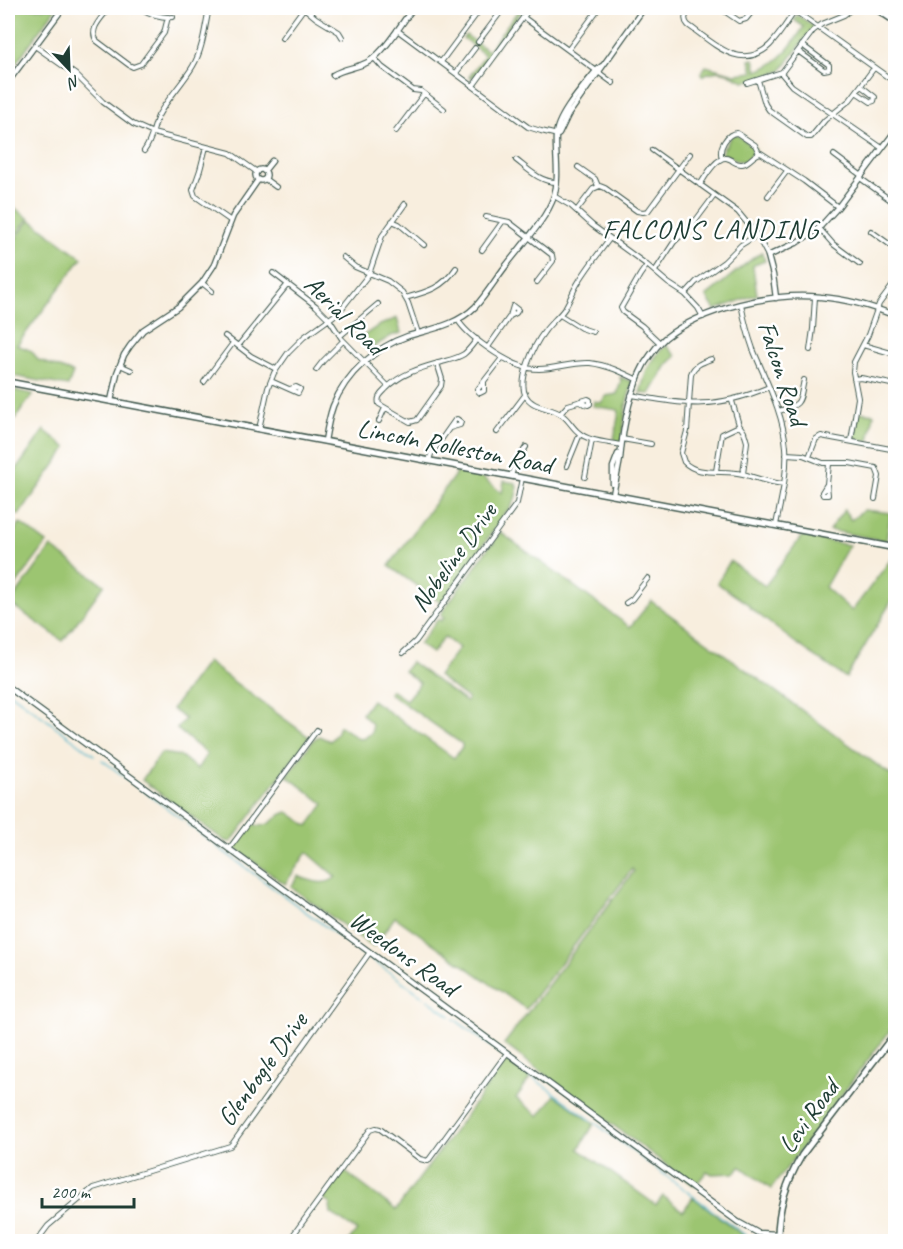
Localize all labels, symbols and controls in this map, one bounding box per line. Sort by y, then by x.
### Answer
north arrow [39,39,99,99]
text: N [63,71,83,94]
district label: FALCONS LANDING [603,212,821,246]
street label: Aerial Road [297,268,395,365]
street label: Falcon Road [750,317,816,433]
street label: Lincoln Rolleston Road [355,411,559,482]
street label: Nobeline Drive [403,495,505,618]
street label: Weedons Road [343,903,467,1006]
street label: Glenbogle Drive [210,1005,316,1133]
street label: Levi Road [771,1070,848,1160]
scale bar [42,1171,134,1209]
text: 200 m [51,1181,92,1203]

